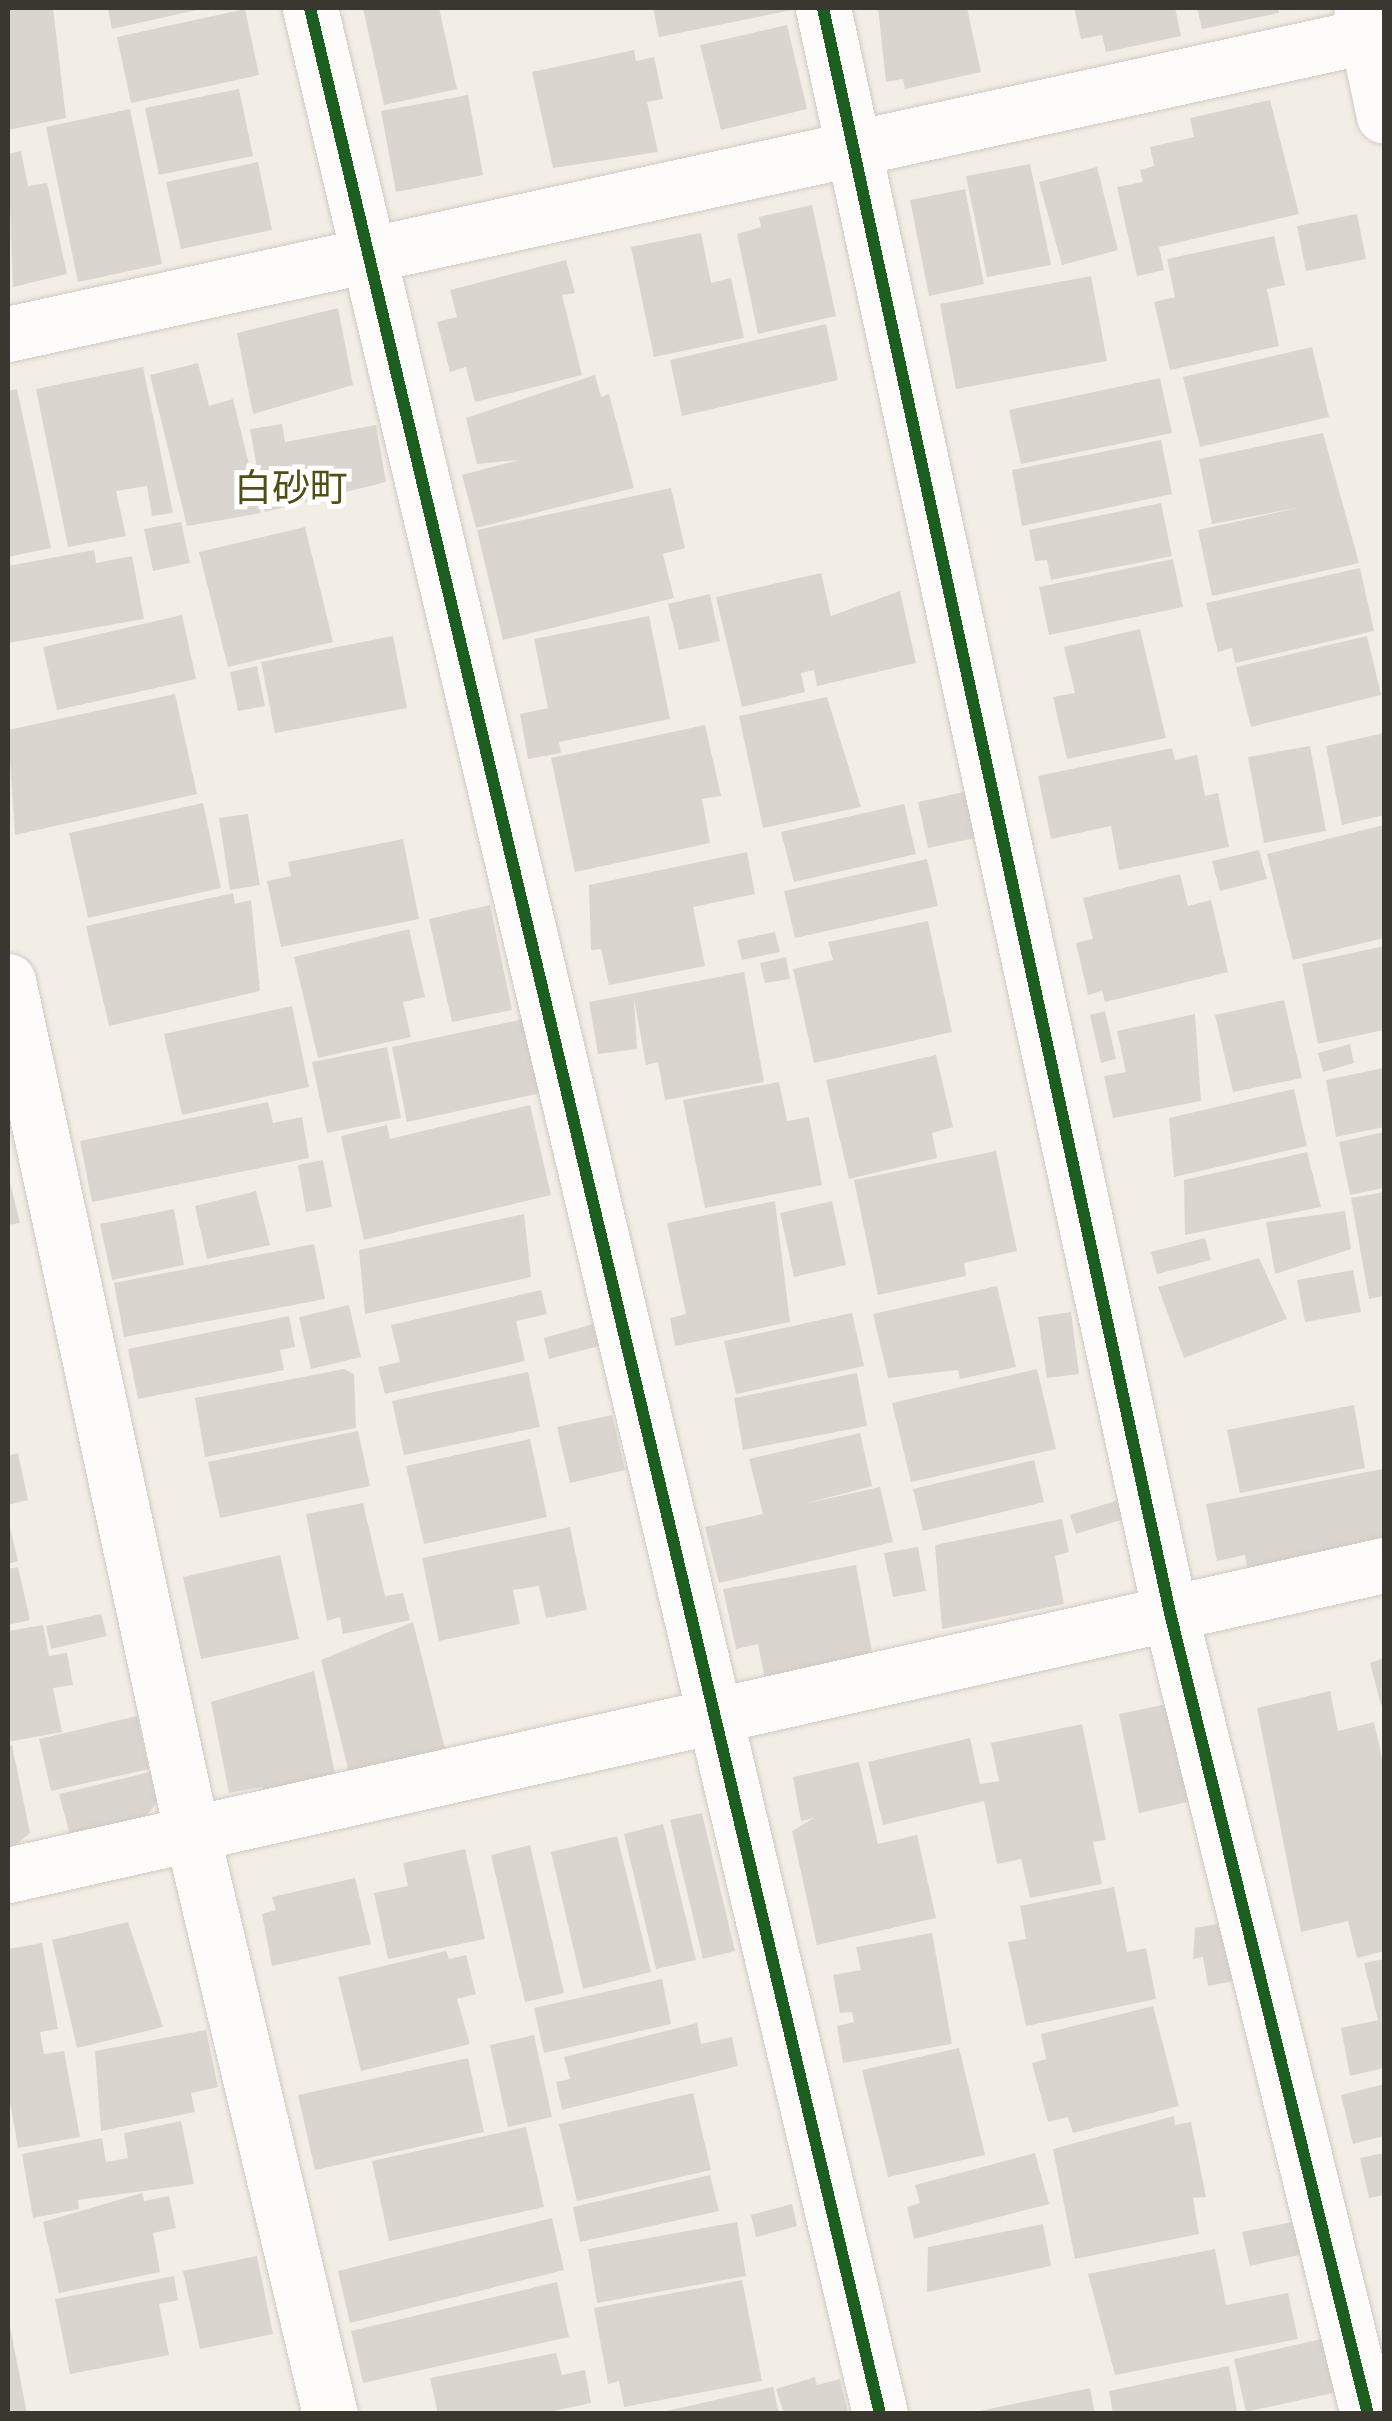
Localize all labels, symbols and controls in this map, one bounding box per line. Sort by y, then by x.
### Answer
district label: 白砂町 [234,467,348,513]

